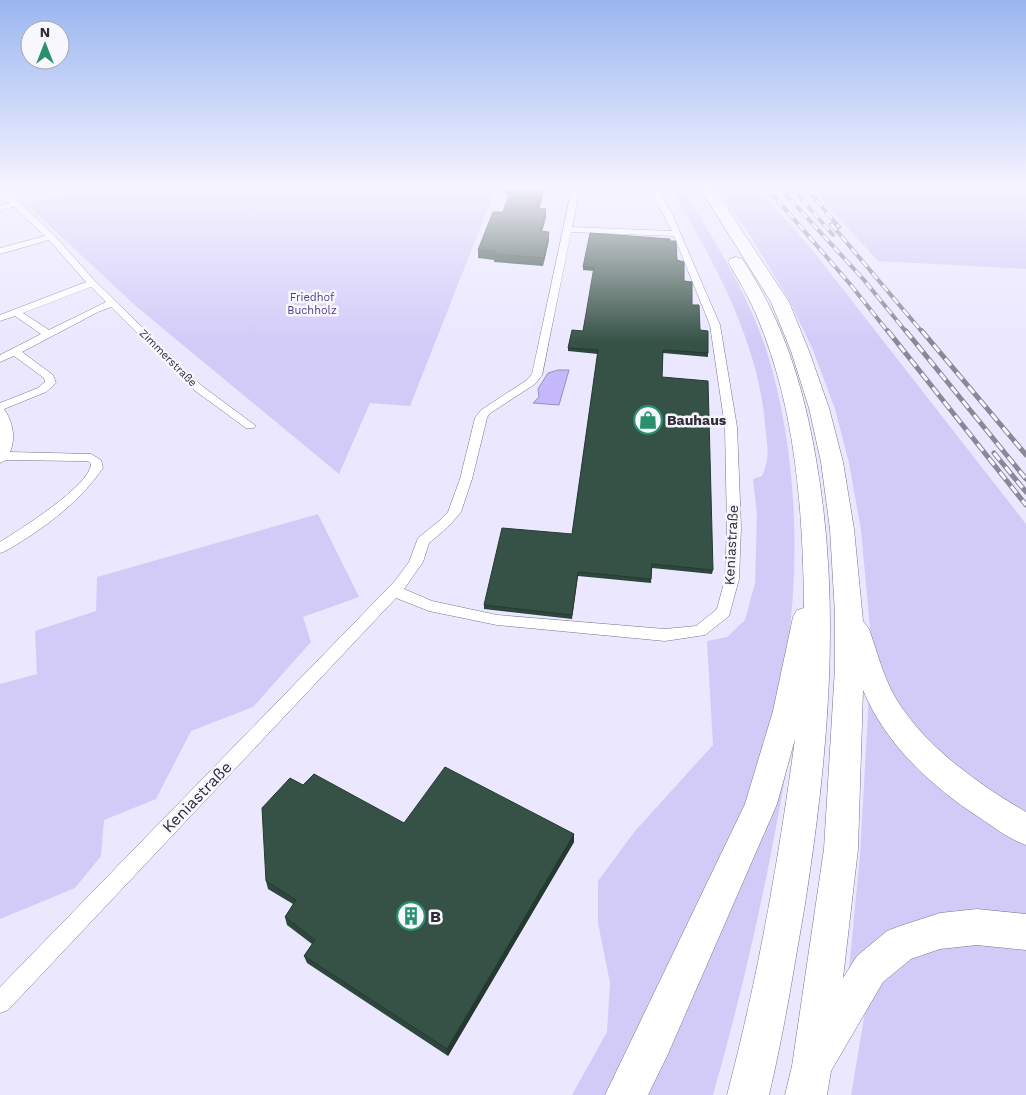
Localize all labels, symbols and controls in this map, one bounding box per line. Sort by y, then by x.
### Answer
north arrow [20,20,70,70]
text: N [40,24,50,40]
park label: Friedhof Buchholz [287,291,337,317]
street label: Zimmerstraße [137,327,199,389]
shop icon: Bauhaus [633,405,663,435]
place label: Bauhaus [667,412,727,428]
street label: Keniastraße [721,504,741,586]
street label: Keniastraße [158,757,236,837]
building icon: B [396,901,426,931]
place label: B [430,907,441,926]

